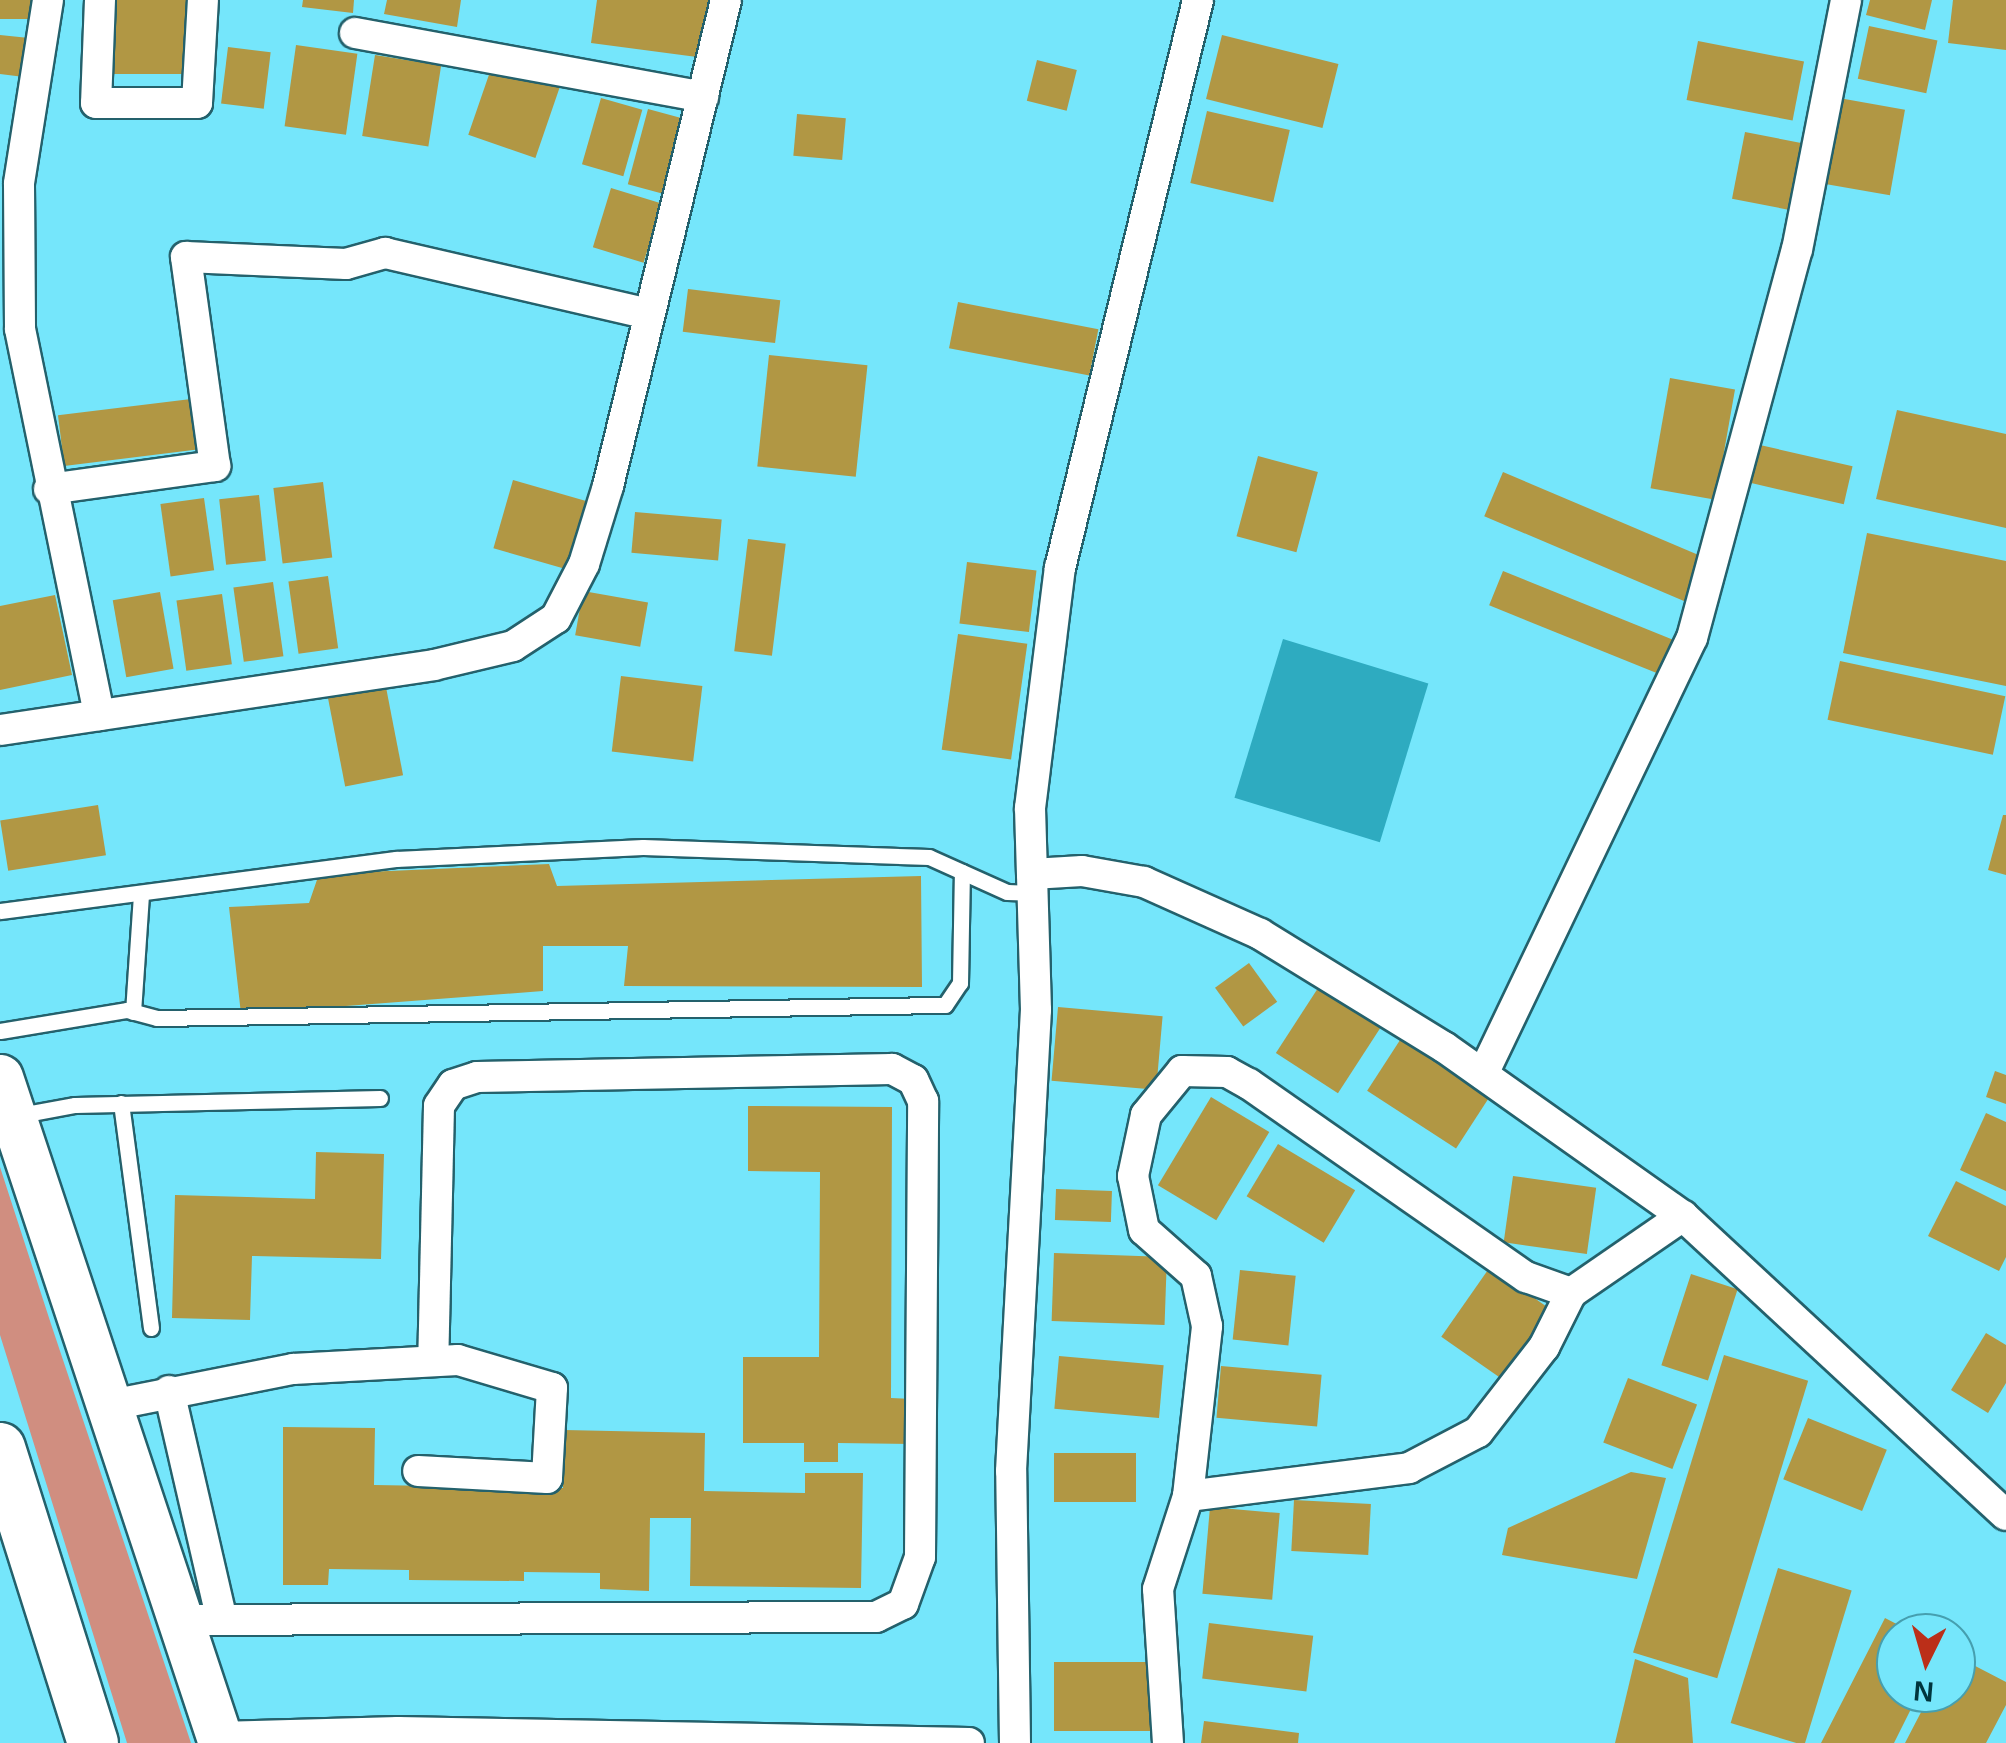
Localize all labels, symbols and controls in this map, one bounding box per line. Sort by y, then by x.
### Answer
north arrow [1876,1613,1976,1713]
text: N [1912,1675,1935,1708]

